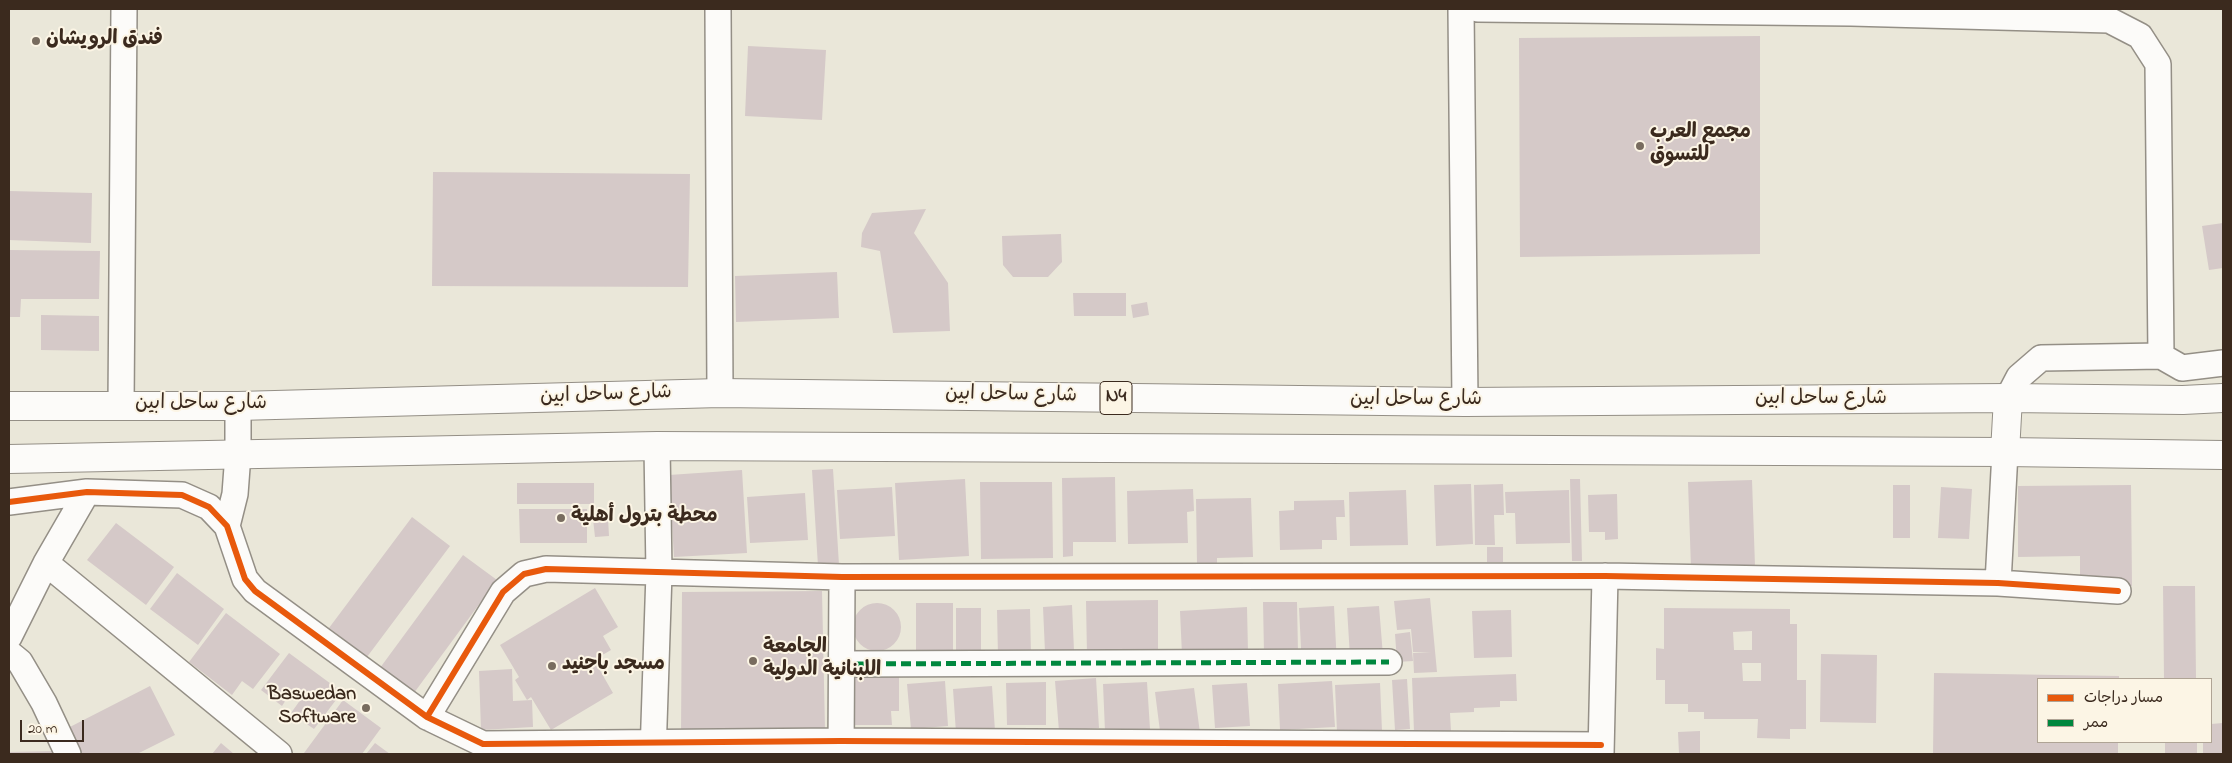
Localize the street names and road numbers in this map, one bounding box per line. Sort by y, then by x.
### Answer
street label: شارع ساحل ابين [540,382,672,410]
road number: N4 [1100,382,1132,414]
street label: شارع ساحل ابين [945,383,1077,409]
street label: شارع ساحل ابين [1755,388,1887,412]
street label: شارع ساحل ابين [1350,389,1482,413]
street label: شارع ساحل ابين [135,393,267,417]

